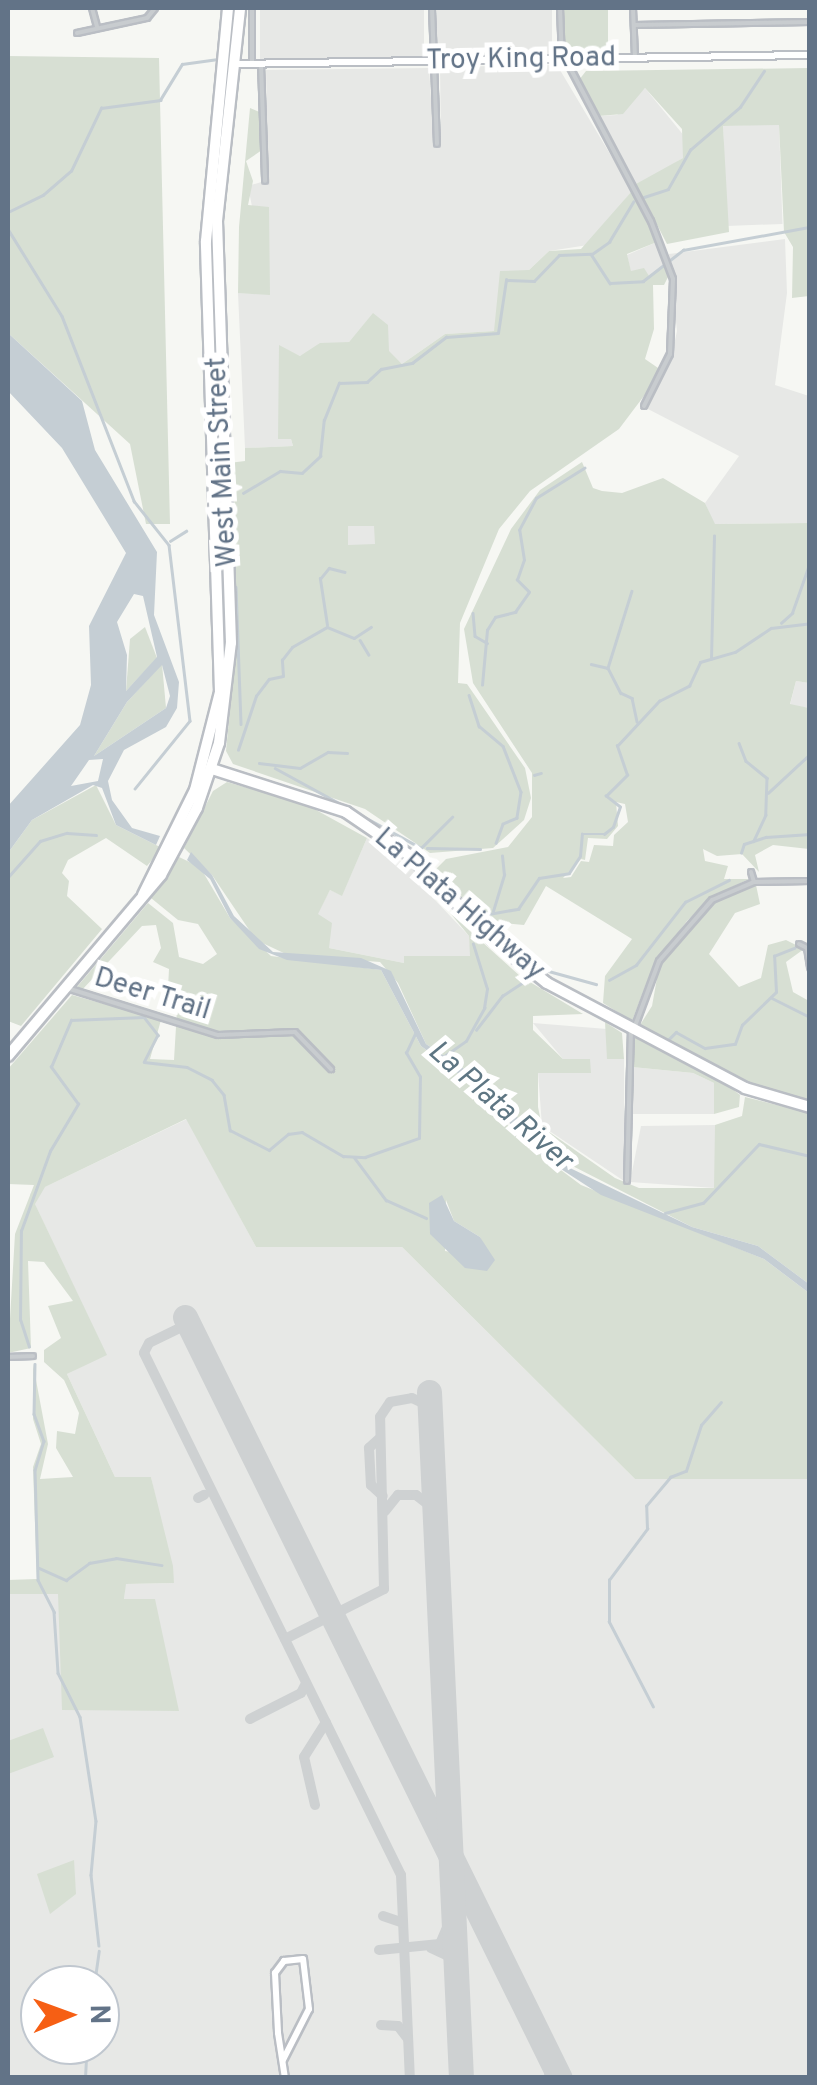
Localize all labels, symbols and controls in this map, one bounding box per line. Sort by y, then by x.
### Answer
street label: Troy King Road [426,42,616,78]
street label: West Main Street [201,356,245,568]
street label: La Plata Highway [367,822,551,988]
street label: Deer Trail [89,961,215,1029]
water label: La Plata River [419,1034,579,1180]
north arrow [20,1965,120,2065]
text: N [80,2004,116,2025]

